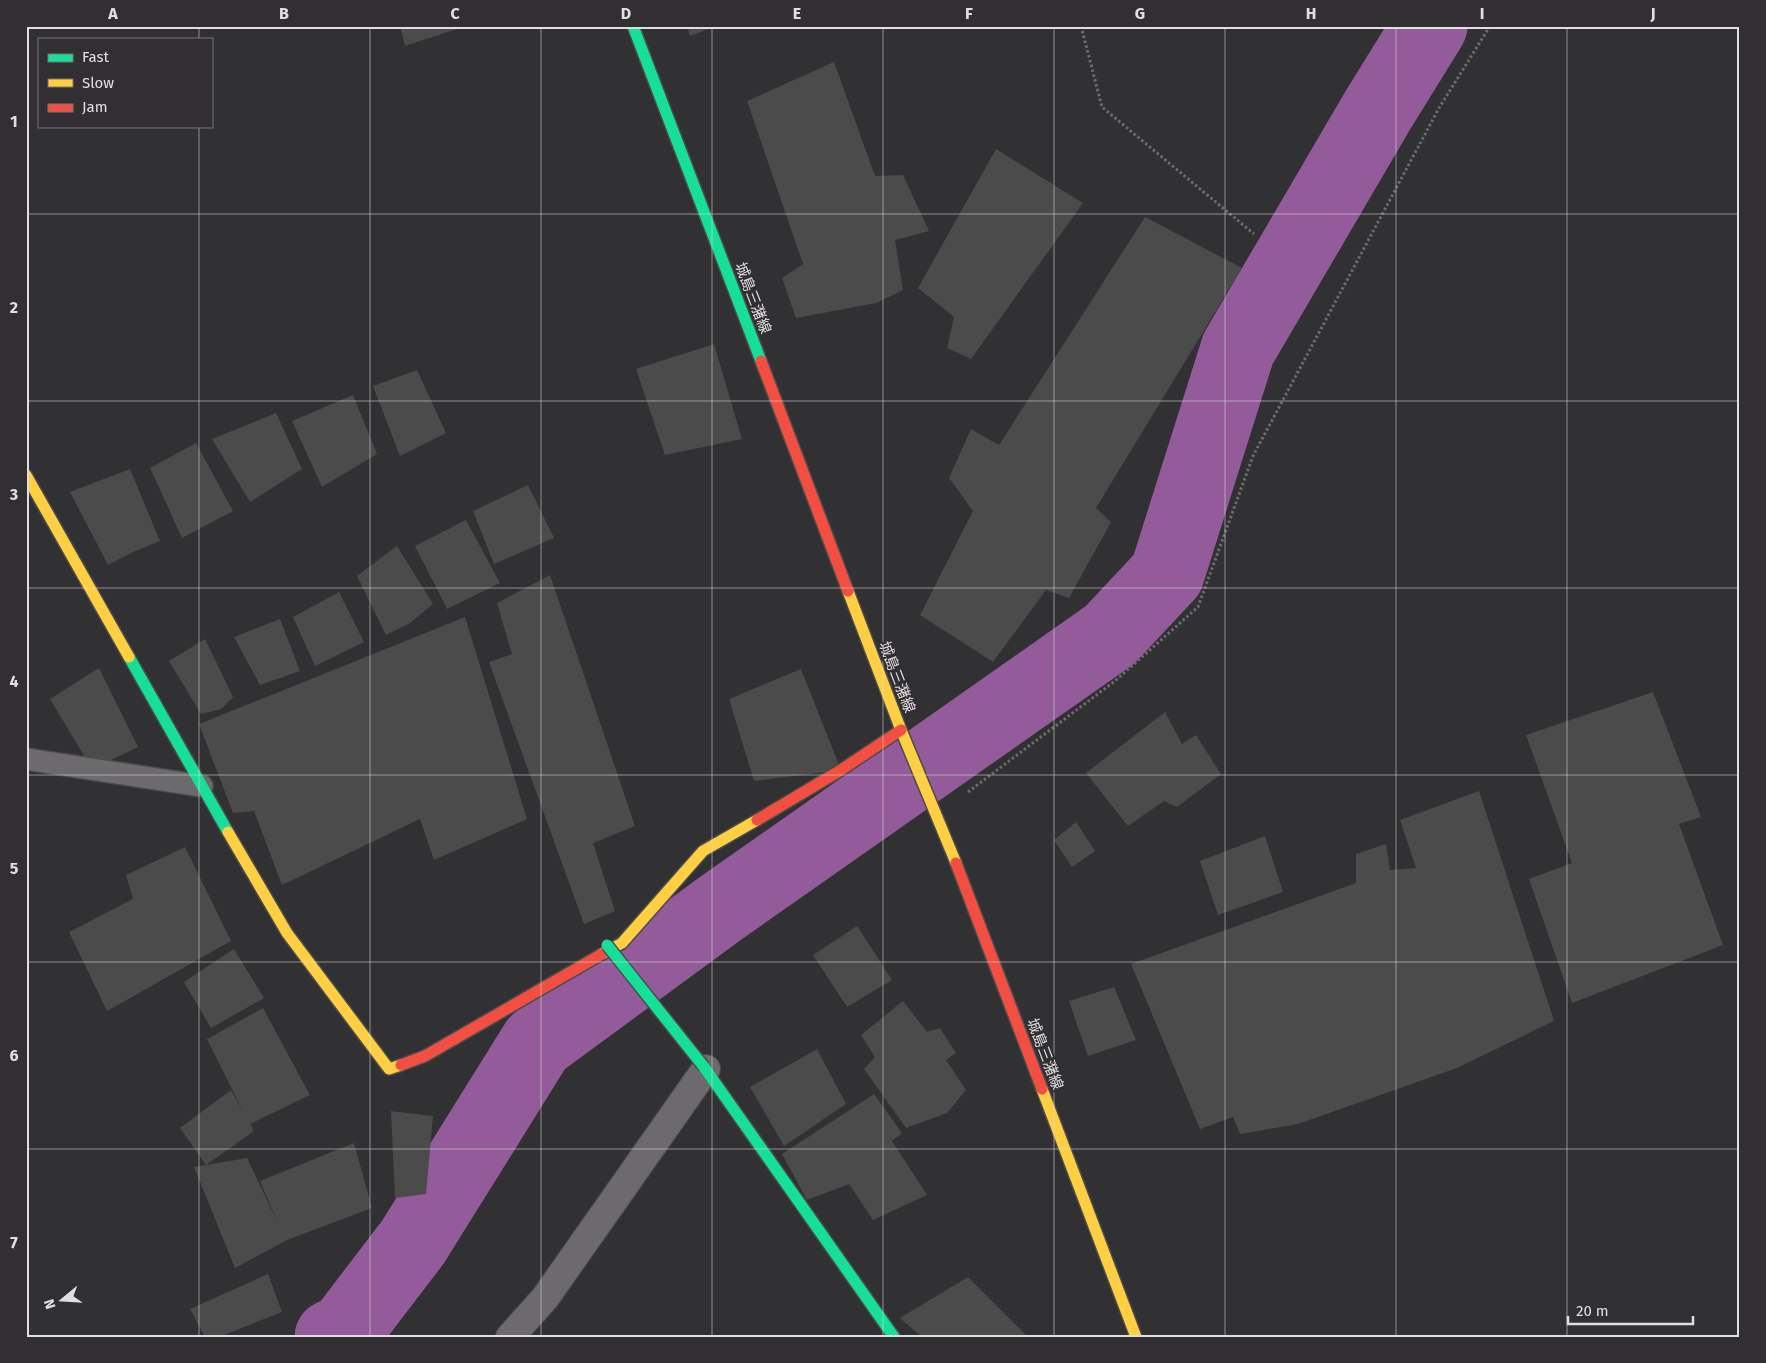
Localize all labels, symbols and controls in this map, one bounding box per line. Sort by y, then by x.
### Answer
text: A [107,4,118,23]
text: B [279,4,289,23]
text: C [450,4,460,23]
text: D [621,4,631,23]
text: E [793,4,801,23]
text: F [965,4,973,23]
text: G [1135,4,1145,23]
text: H [1306,4,1316,23]
text: I [1480,4,1484,23]
text: J [1649,4,1656,23]
legend [38,38,212,128]
text: Fast [82,48,109,66]
text: Slow [82,74,114,92]
text: Jam [82,98,108,116]
text: 1 [10,112,18,131]
street label: 城島三潴線 [731,260,775,336]
text: 2 [10,298,18,317]
text: 3 [9,485,18,504]
street label: 城島三潴線 [875,639,919,715]
text: 4 [9,672,19,691]
text: 5 [10,859,19,878]
street label: 城島三潴線 [1023,1016,1067,1092]
text: 6 [9,1046,19,1065]
text: 7 [10,1233,18,1252]
north arrow [38,1276,88,1326]
scale bar [1568,1293,1694,1325]
text: N [41,1297,60,1311]
text: 20 m [1576,1302,1609,1320]

